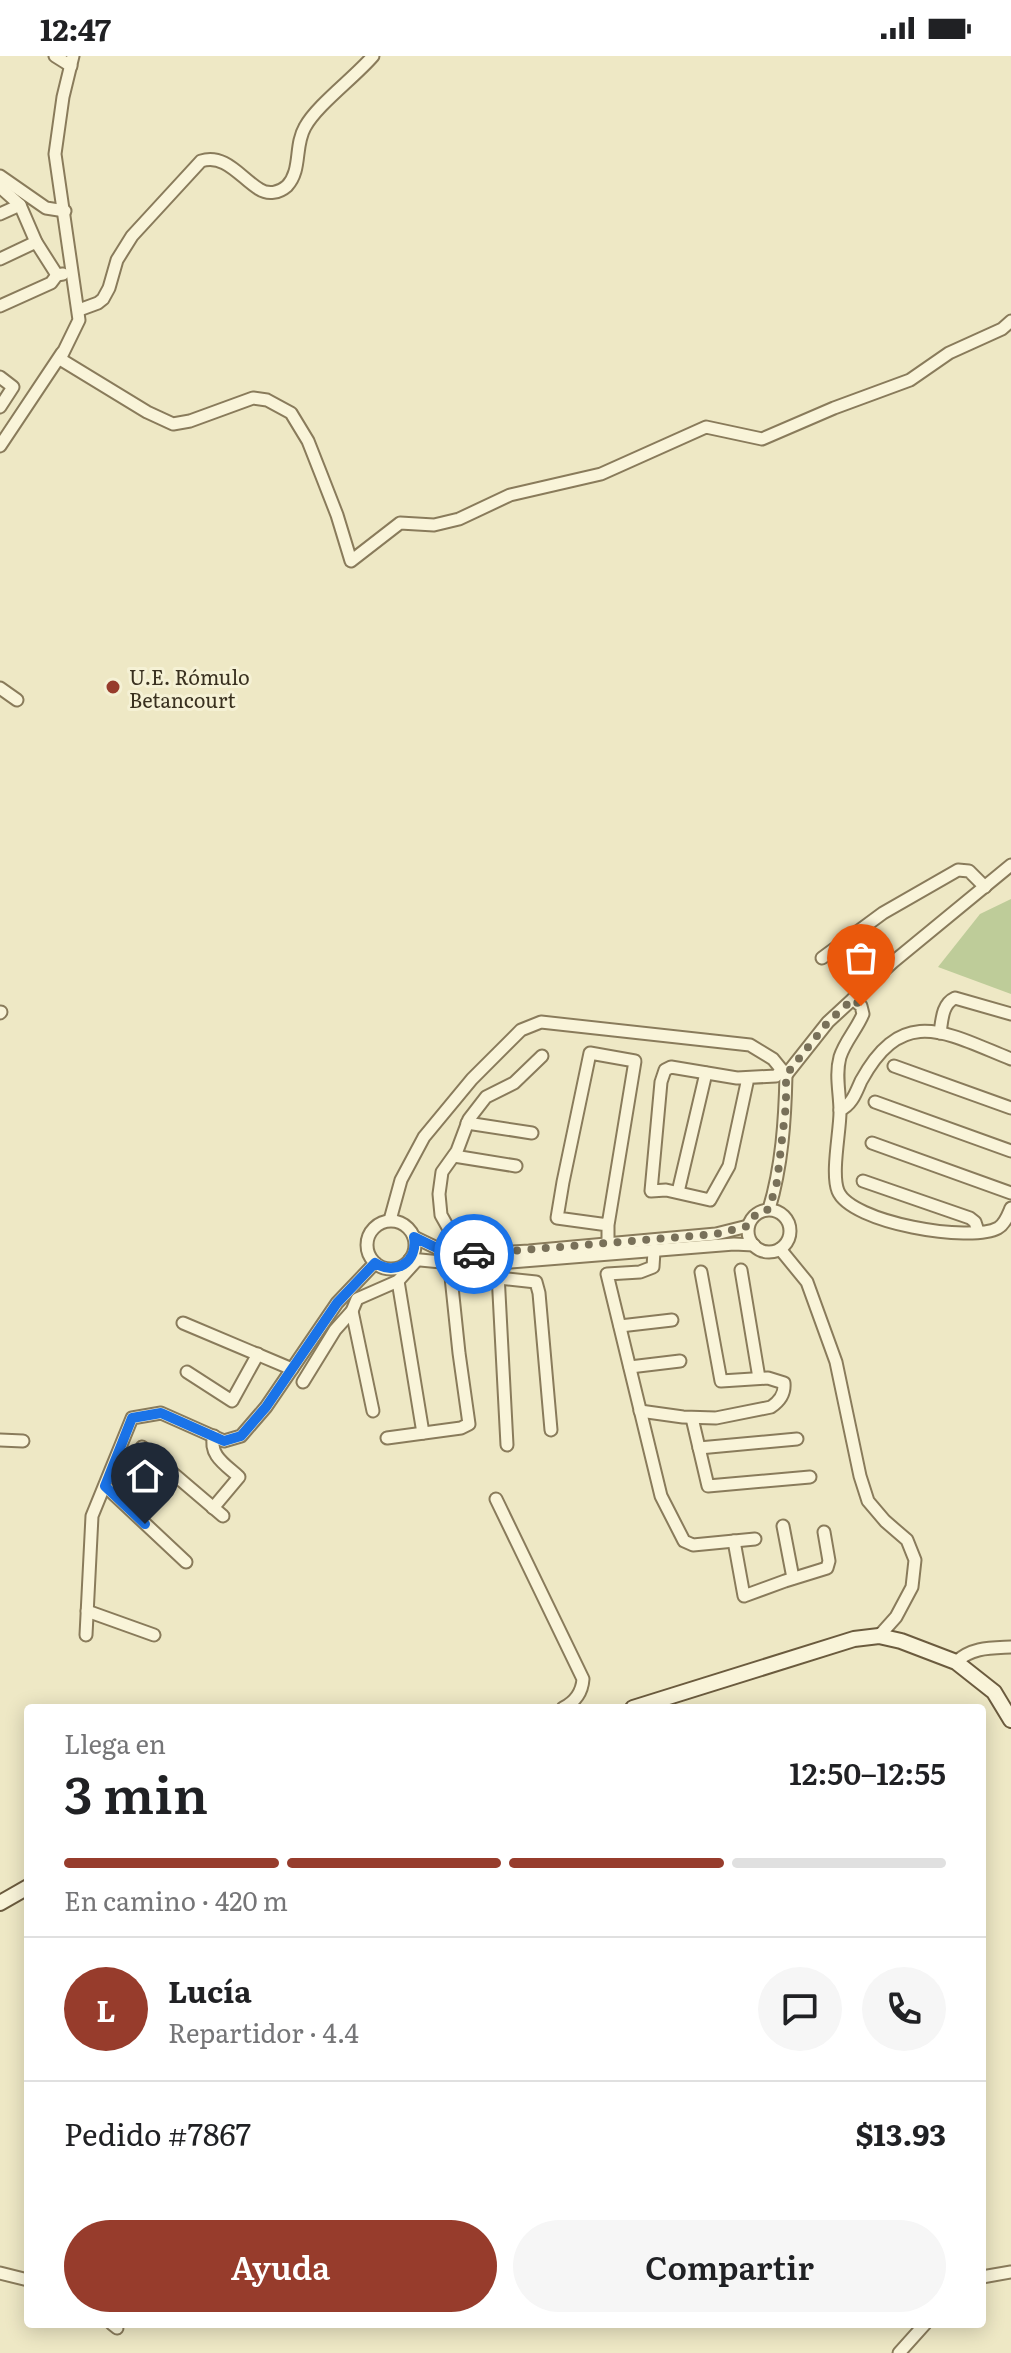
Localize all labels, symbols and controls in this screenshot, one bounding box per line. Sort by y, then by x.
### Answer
text: 12:47 [40,6,111,50]
place label: U.E. Rómulo Betancourt [129,661,250,714]
marker: U.E. Rómulo Betancourt [104,678,122,696]
pin [827,924,895,1006]
icon: bag [839,936,883,980]
courier [434,1214,514,1294]
icon: car [452,1232,496,1276]
pin [111,1442,179,1524]
icon: home [123,1454,167,1498]
text: Llega en [64,1723,166,1762]
text: 12:50–12:55 [789,1750,946,1794]
text: 3 min [64,1753,208,1830]
text: En camino · 420 m [64,1880,288,1919]
button: chat [758,1967,842,2051]
button: phone [862,1967,946,2051]
text: Lucía [168,1968,252,2012]
text: L [96,1987,116,2031]
text: Repartidor · 4.4 [168,2012,359,2051]
text: Pedido #7867 [64,2111,251,2155]
text: $13.93 [855,2111,946,2155]
button: Ayuda [64,2220,497,2312]
button: Compartir [513,2220,946,2312]

